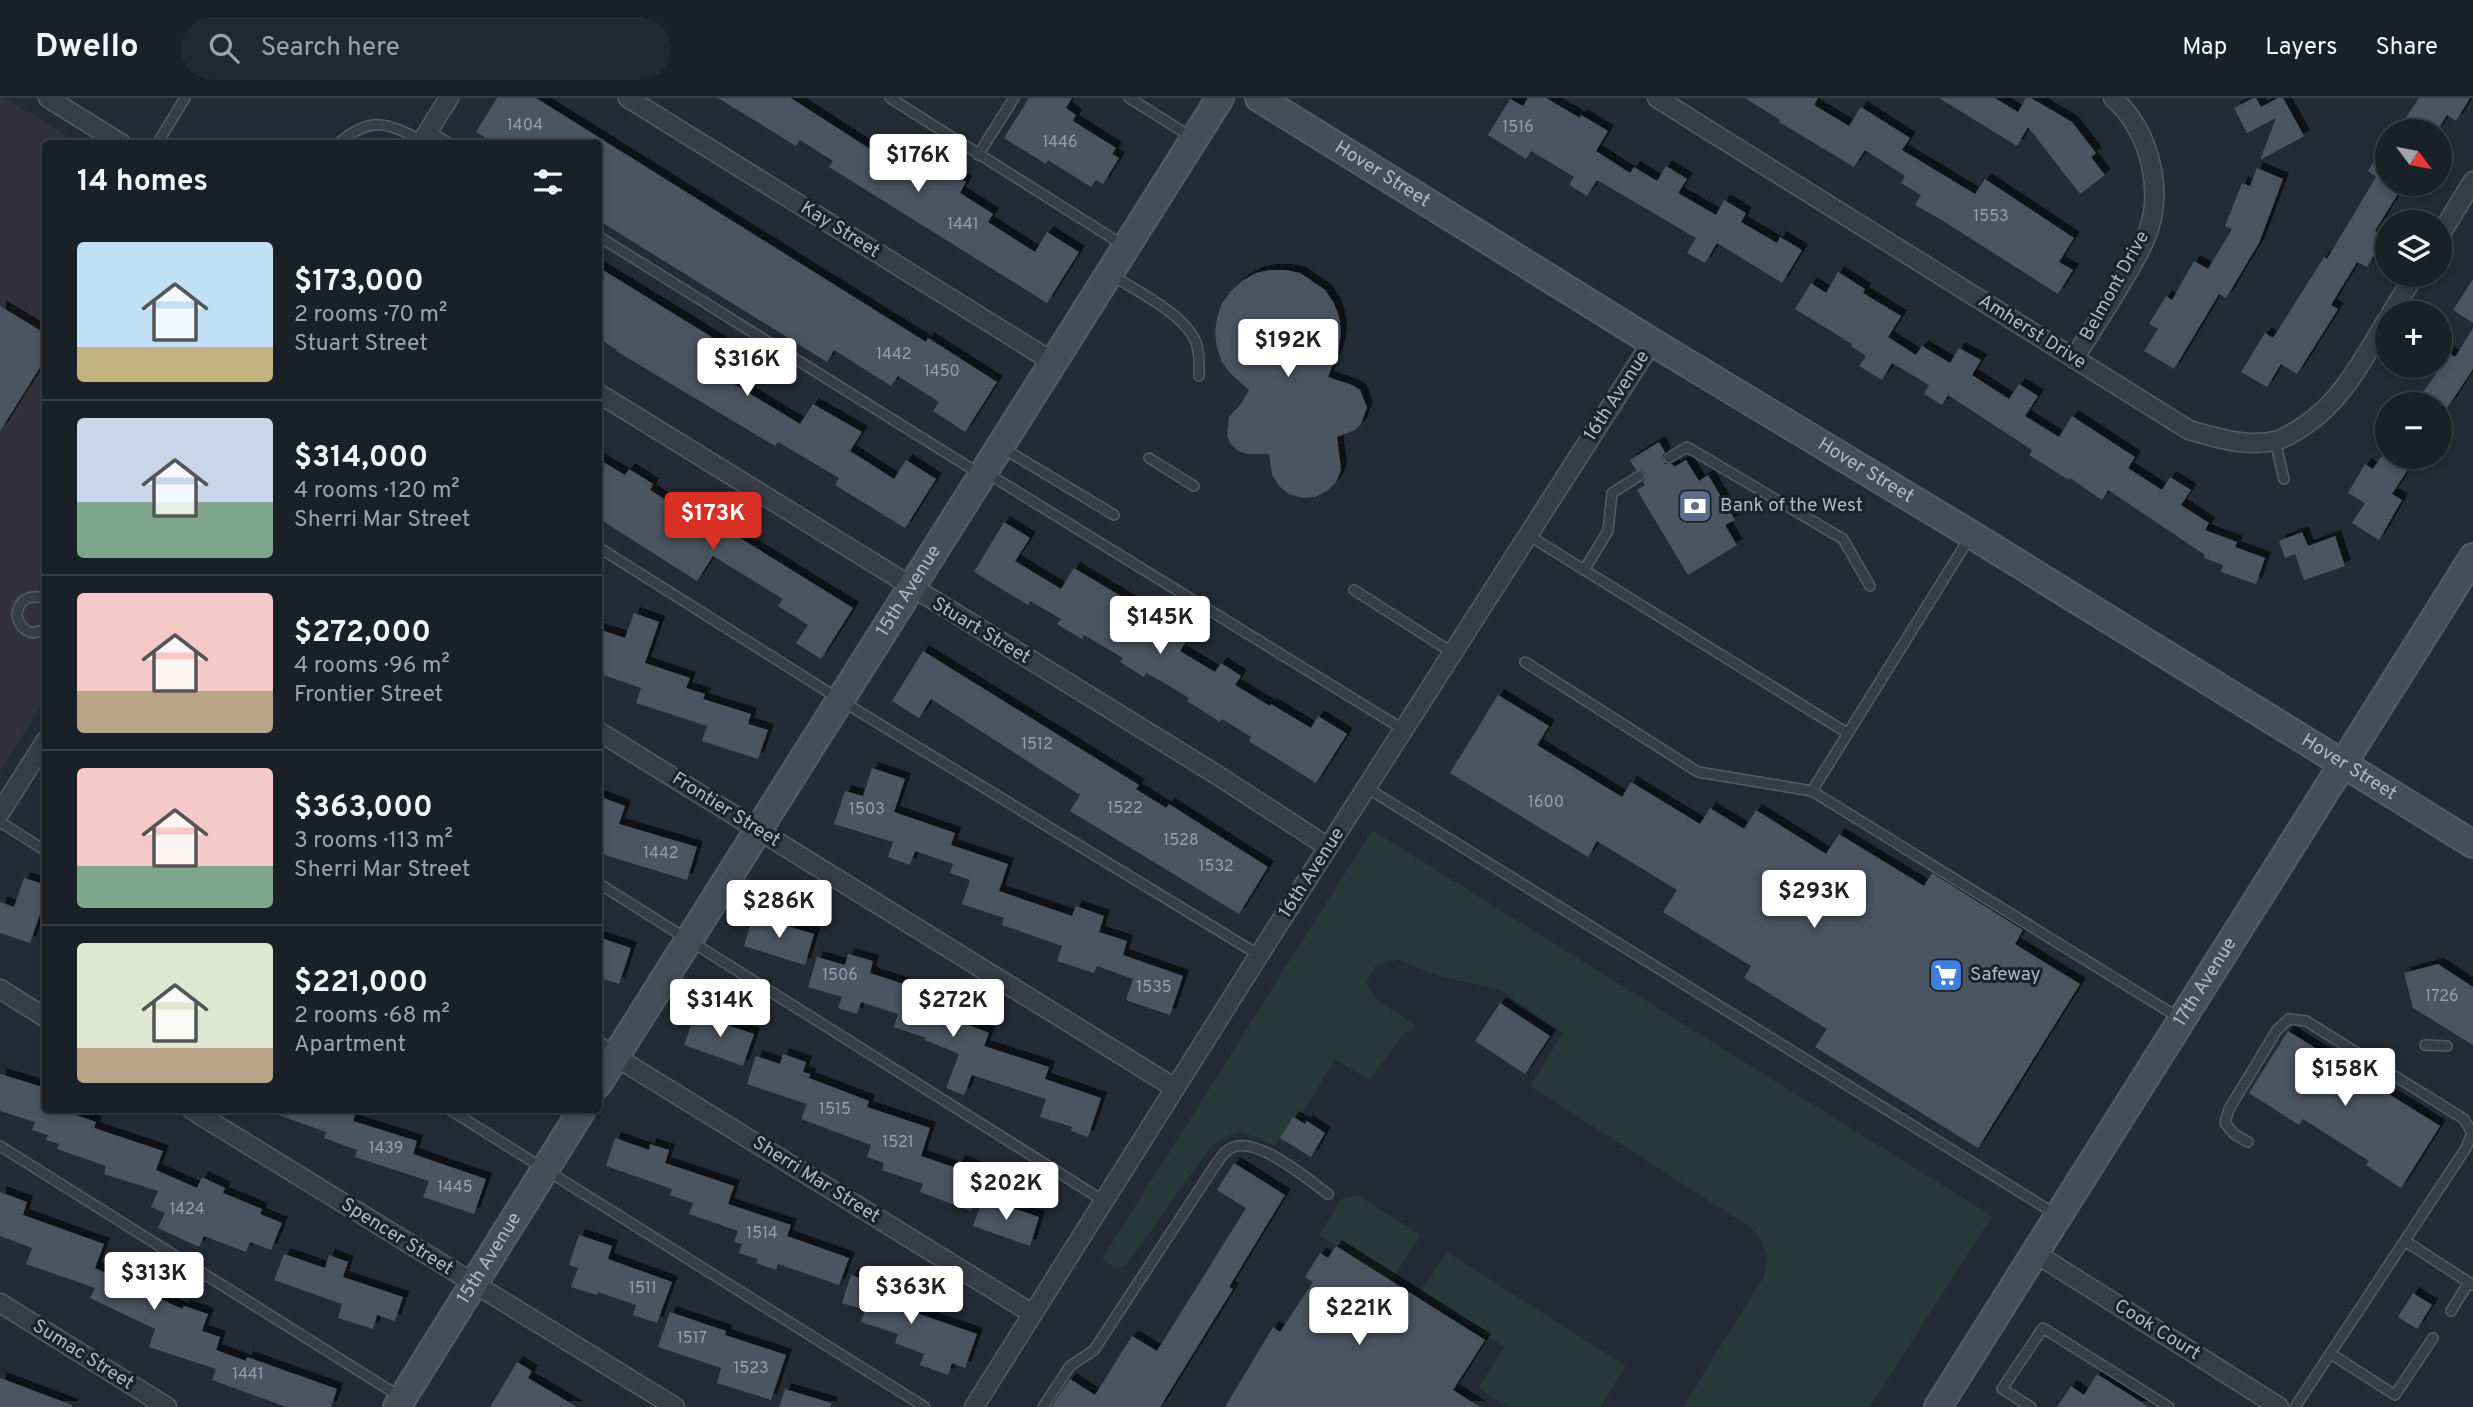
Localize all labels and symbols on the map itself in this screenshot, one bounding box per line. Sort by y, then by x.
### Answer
house number: 1404 [507,116,543,136]
house number: 1516 [1502,118,1534,138]
north arrow [2375,119,2452,196]
house number: 1446 [1042,133,1078,153]
pin: $176K [869,134,967,194]
street label: Hover Street [1330,136,1434,213]
street label: Kay Street [796,196,884,264]
house number: 1553 [1973,207,2009,227]
house number: 1441 [947,215,979,235]
street label: Belmont Drive [2075,227,2155,345]
street label: Amherst Drive [1973,289,2091,375]
pin: $192K [1239,320,1337,379]
pin: $316K [698,338,796,398]
house number: 1442 [876,345,912,365]
street label: 16th Avenue [1579,346,1655,446]
house number: 1450 [924,362,960,382]
street label: Hover Street [1813,433,1918,509]
bank icon: Bank of the West [1676,487,1714,525]
pin: $173K [664,492,762,552]
place label: Bank of the West [1720,494,1863,518]
street label: 15th Avenue [871,541,947,641]
street label: Stuart Street [927,592,1035,670]
pin: $145K [1111,596,1209,656]
street label: Hover Street [2296,729,2401,806]
house number: 1512 [1021,735,1053,755]
street label: Frontier Street [667,767,785,853]
house number: 1600 [1528,793,1564,813]
house number: 1522 [1107,799,1143,819]
house number: 1503 [849,800,885,820]
street label: 16th Avenue [1274,823,1350,923]
house number: 1528 [1163,831,1199,851]
house number: 1442 [643,844,679,864]
house number: 1532 [1198,857,1234,877]
pin: $293K [1765,870,1863,930]
pin: $286K [730,880,828,940]
street label: 17th Avenue [2168,933,2243,1031]
supermarket icon: Safeway [1927,956,1965,994]
place label: Safeway [1970,963,2041,987]
house number: 1506 [822,966,858,986]
house number: 1535 [1136,978,1172,998]
pin: $314K [671,979,769,1039]
pin: $272K [904,979,1002,1039]
house number: 1726 [2425,987,2459,1007]
pin: $158K [2296,1048,2394,1108]
house number: 1515 [819,1100,851,1120]
street label: Sherri Mar Street [748,1131,884,1229]
house number: 1521 [882,1133,914,1153]
house number: 1439 [369,1139,403,1159]
pin: $202K [957,1162,1055,1222]
house number: 1445 [437,1178,473,1198]
street label: Spencer Street [336,1193,458,1281]
house number: 1424 [169,1200,205,1220]
street label: 15th Avenue [452,1208,527,1309]
house number: 1514 [746,1224,778,1244]
pin: $313K [105,1252,203,1312]
pin: $363K [862,1266,960,1326]
house number: 1511 [629,1279,657,1299]
pin: $221K [1310,1288,1408,1347]
street label: Cook Court [2109,1294,2205,1366]
street label: Sumac Street [28,1314,138,1396]
house number: 1517 [677,1329,707,1349]
house number: 1523 [733,1359,769,1379]
house number: 1441 [232,1365,264,1385]

